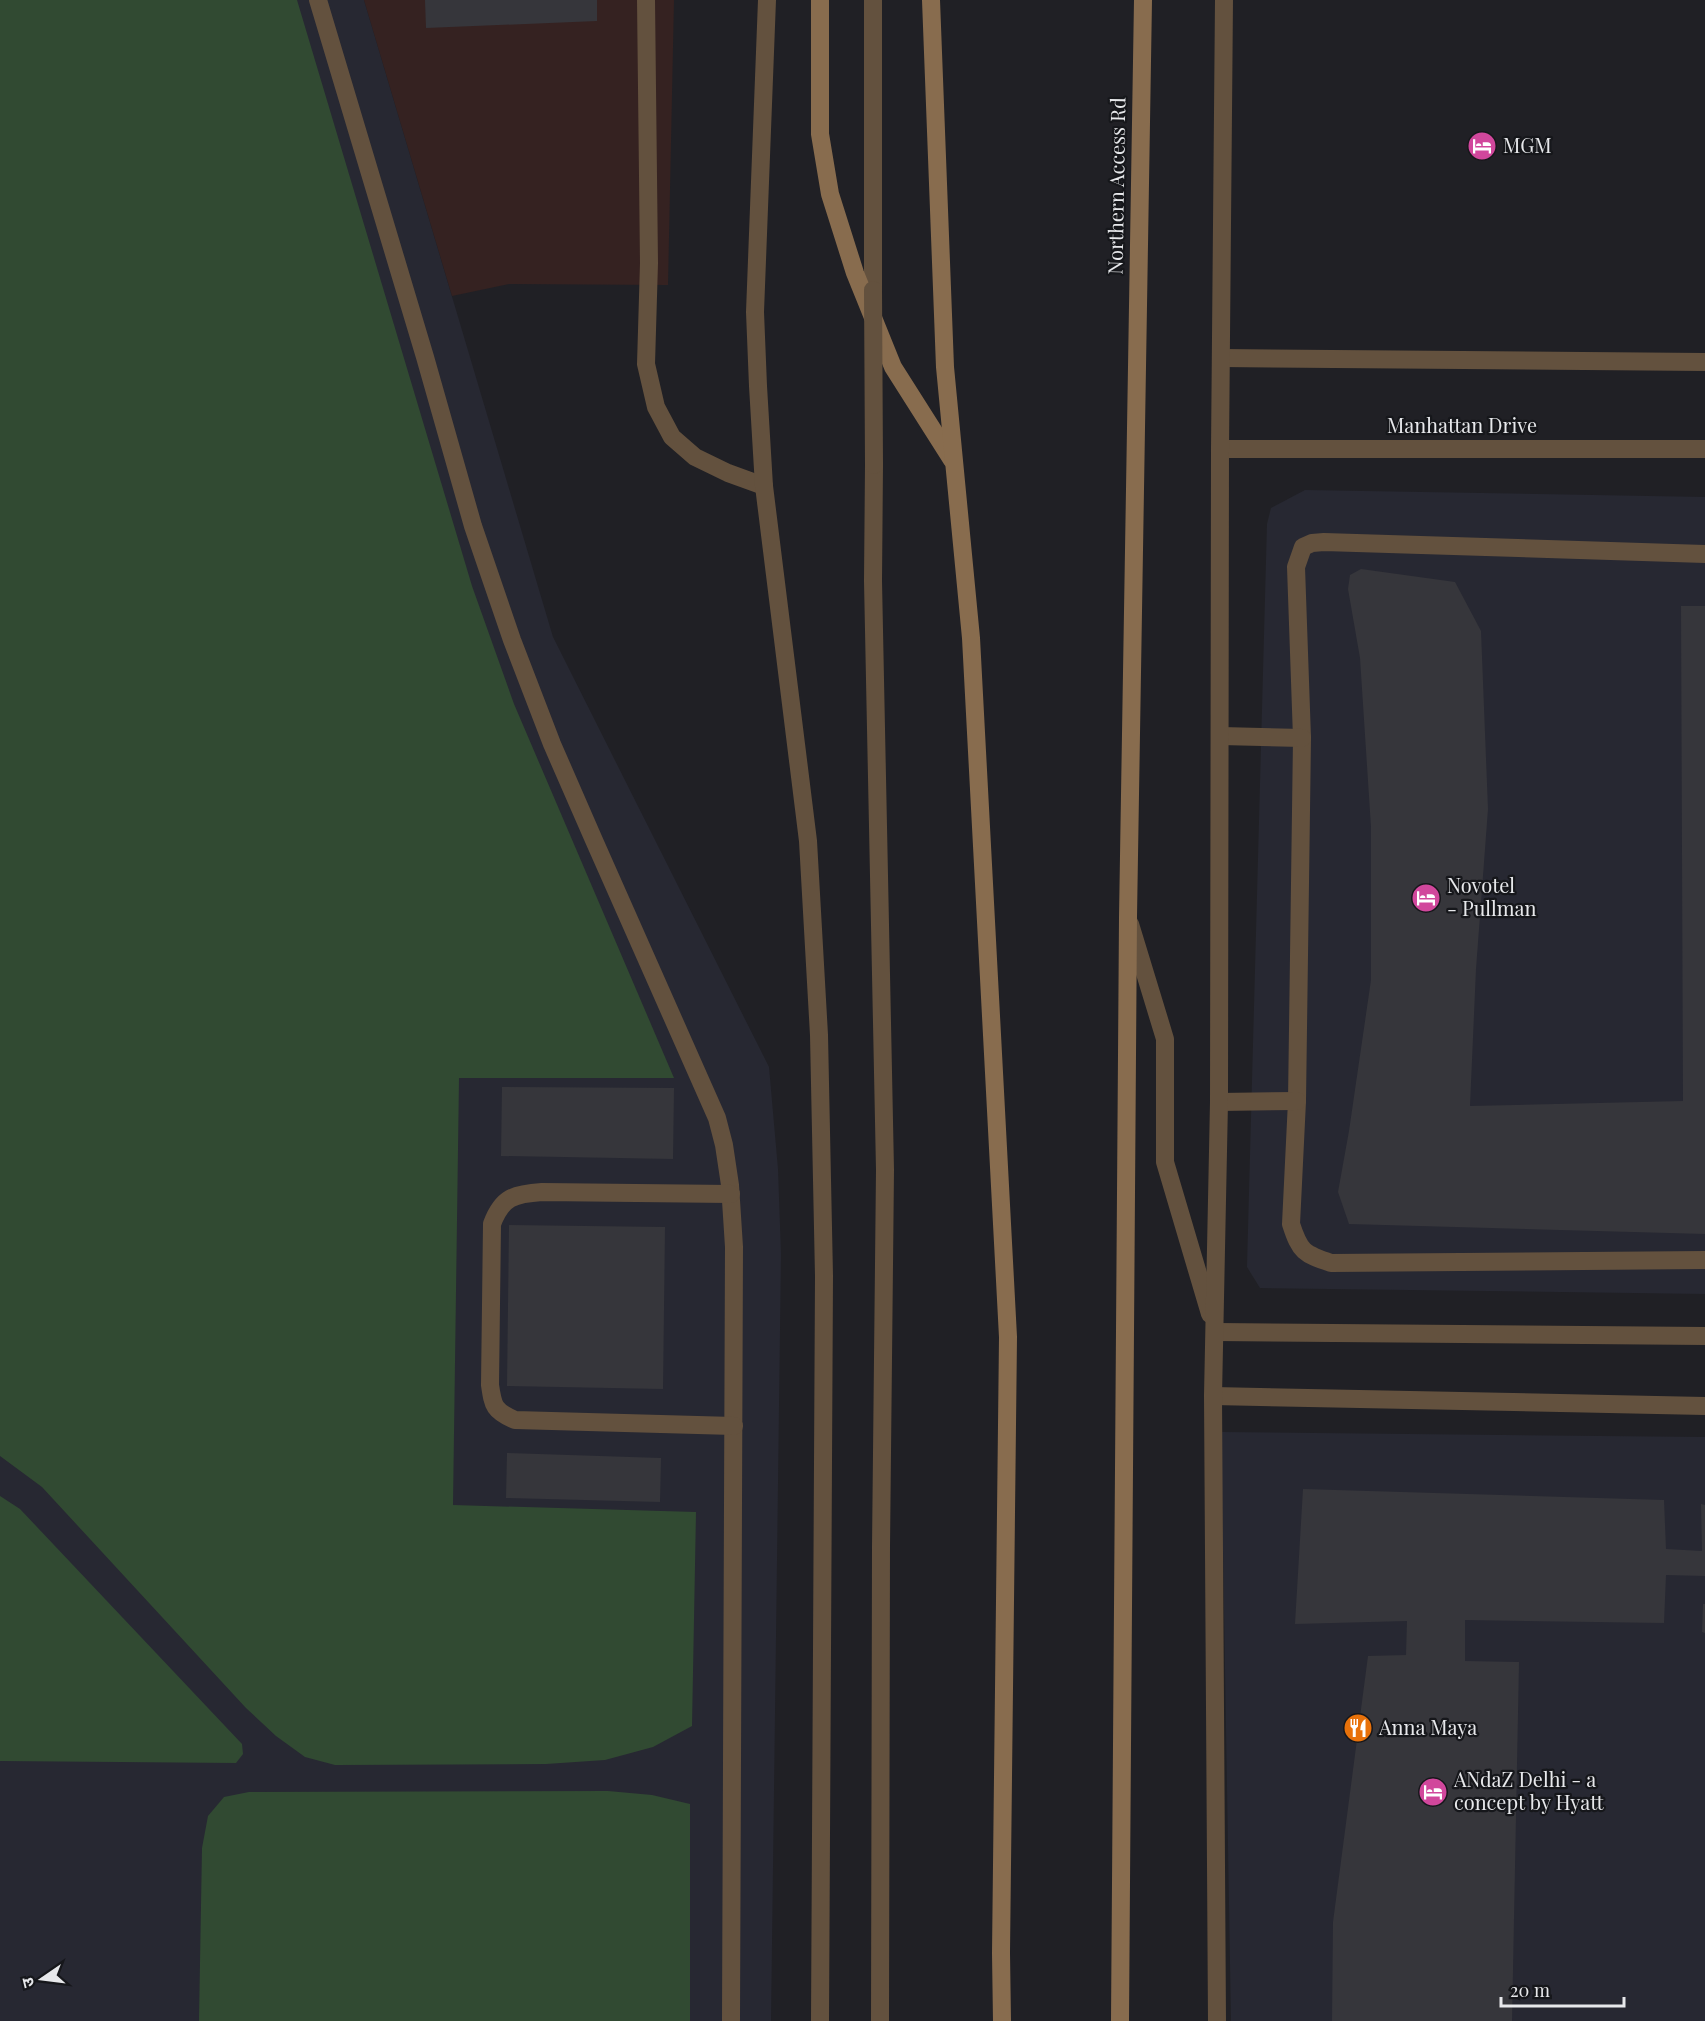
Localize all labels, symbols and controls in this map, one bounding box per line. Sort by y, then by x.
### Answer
street label: Northern Access Rd [1100,97,1131,275]
hotel icon: MGM [1466,130,1498,162]
place label: MGM [1503,131,1552,158]
street label: Manhattan Drive [1387,411,1537,438]
place label: Novotel - Pullman [1447,871,1536,921]
hotel icon: Novotel - Pullman [1410,882,1442,914]
restaurant icon: Anna Maya [1342,1712,1374,1744]
place label: Anna Maya [1378,1713,1477,1740]
place label: ANdaZ Delhi - a concept by Hyatt [1453,1765,1604,1815]
hotel icon: ANdaZ Delhi - a concept by Hyatt [1417,1776,1449,1808]
north arrow [12,1949,72,2009]
scale bar [1501,1970,1624,2008]
text: उ [15,1975,38,1990]
text: 20 m [1510,1978,1550,2002]

